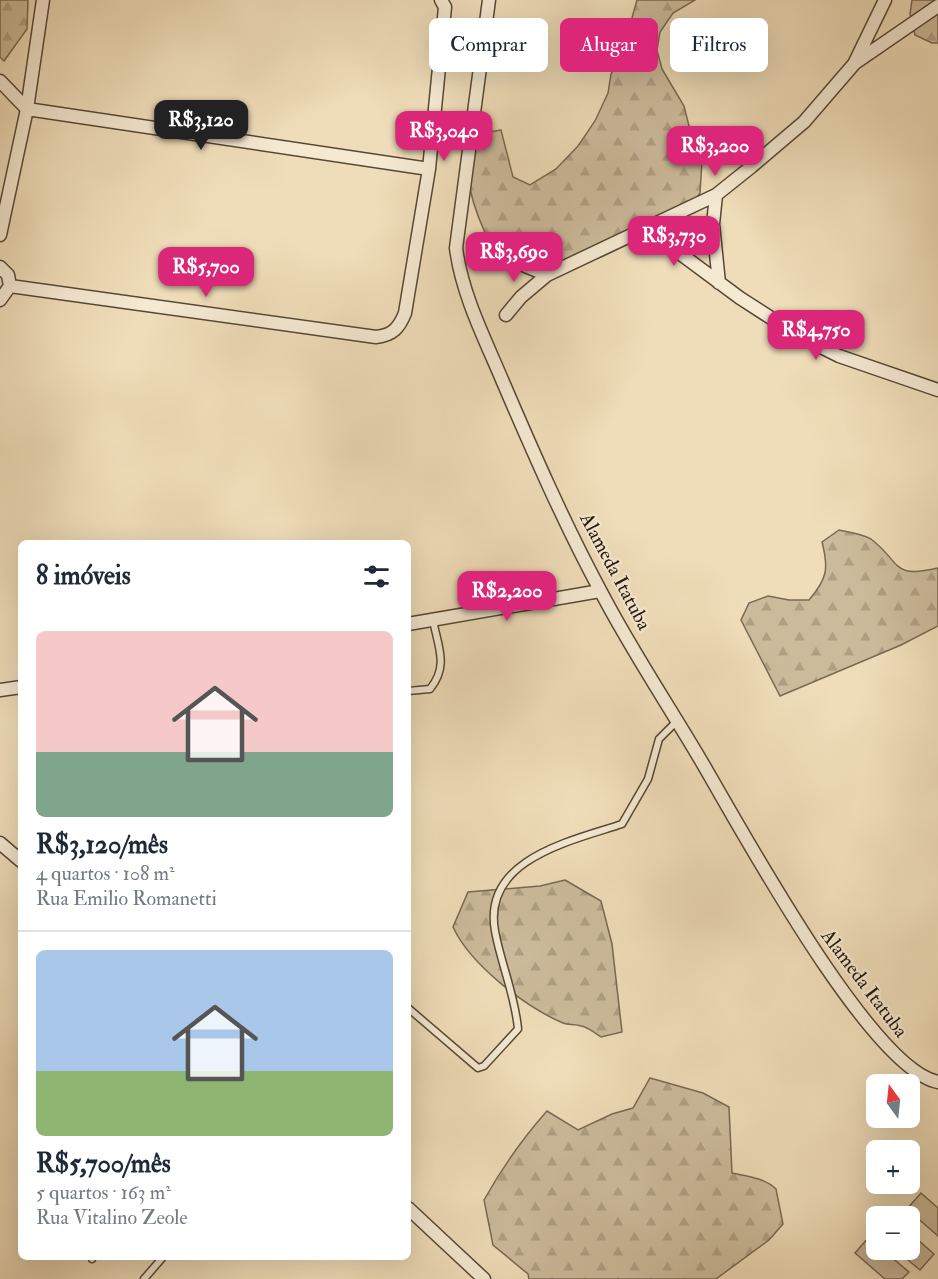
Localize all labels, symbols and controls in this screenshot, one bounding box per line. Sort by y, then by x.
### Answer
chip: Comprar [429,18,548,72]
chip: Alugar [560,18,658,72]
chip: Filtros [670,18,768,72]
pin: R$3,120 [146,100,256,151]
text: R$3,120 [168,107,234,132]
pin: R$3,040 [389,111,499,162]
text: R$3,040 [409,118,479,143]
pin: R$3,200 [660,126,770,177]
text: R$3,200 [681,133,749,158]
pin: R$3,730 [619,216,729,267]
text: R$3,730 [642,223,706,248]
pin: R$3,690 [459,232,569,283]
text: R$3,690 [480,239,548,264]
pin: R$5,700 [151,247,261,298]
text: R$5,700 [172,254,240,279]
pin: R$4,750 [761,310,871,361]
text: R$4,750 [782,317,850,342]
street label: Alameda Itatuba [574,507,657,635]
text: 8 imóveis [36,560,131,592]
icon: filters [360,560,393,593]
pin: R$2,200 [452,571,562,622]
text: R$2,200 [471,578,543,603]
icon: home [161,670,269,778]
text: R$3,120/mês [36,829,168,861]
text: 4 quartos · 108 m² [36,861,175,886]
text: Rua Emilio Romanetti [36,886,217,911]
street label: Alameda Itatuba [815,923,914,1043]
icon: home [161,989,269,1097]
north arrow [866,1074,920,1128]
map controls [866,1074,920,1260]
button: + [866,1140,920,1194]
text: R$5,700/mês [36,1148,171,1180]
text: 5 quartos · 163 m² [36,1180,171,1205]
text: Rua Vitalino Zeole [36,1205,188,1230]
button: − [866,1206,920,1260]

